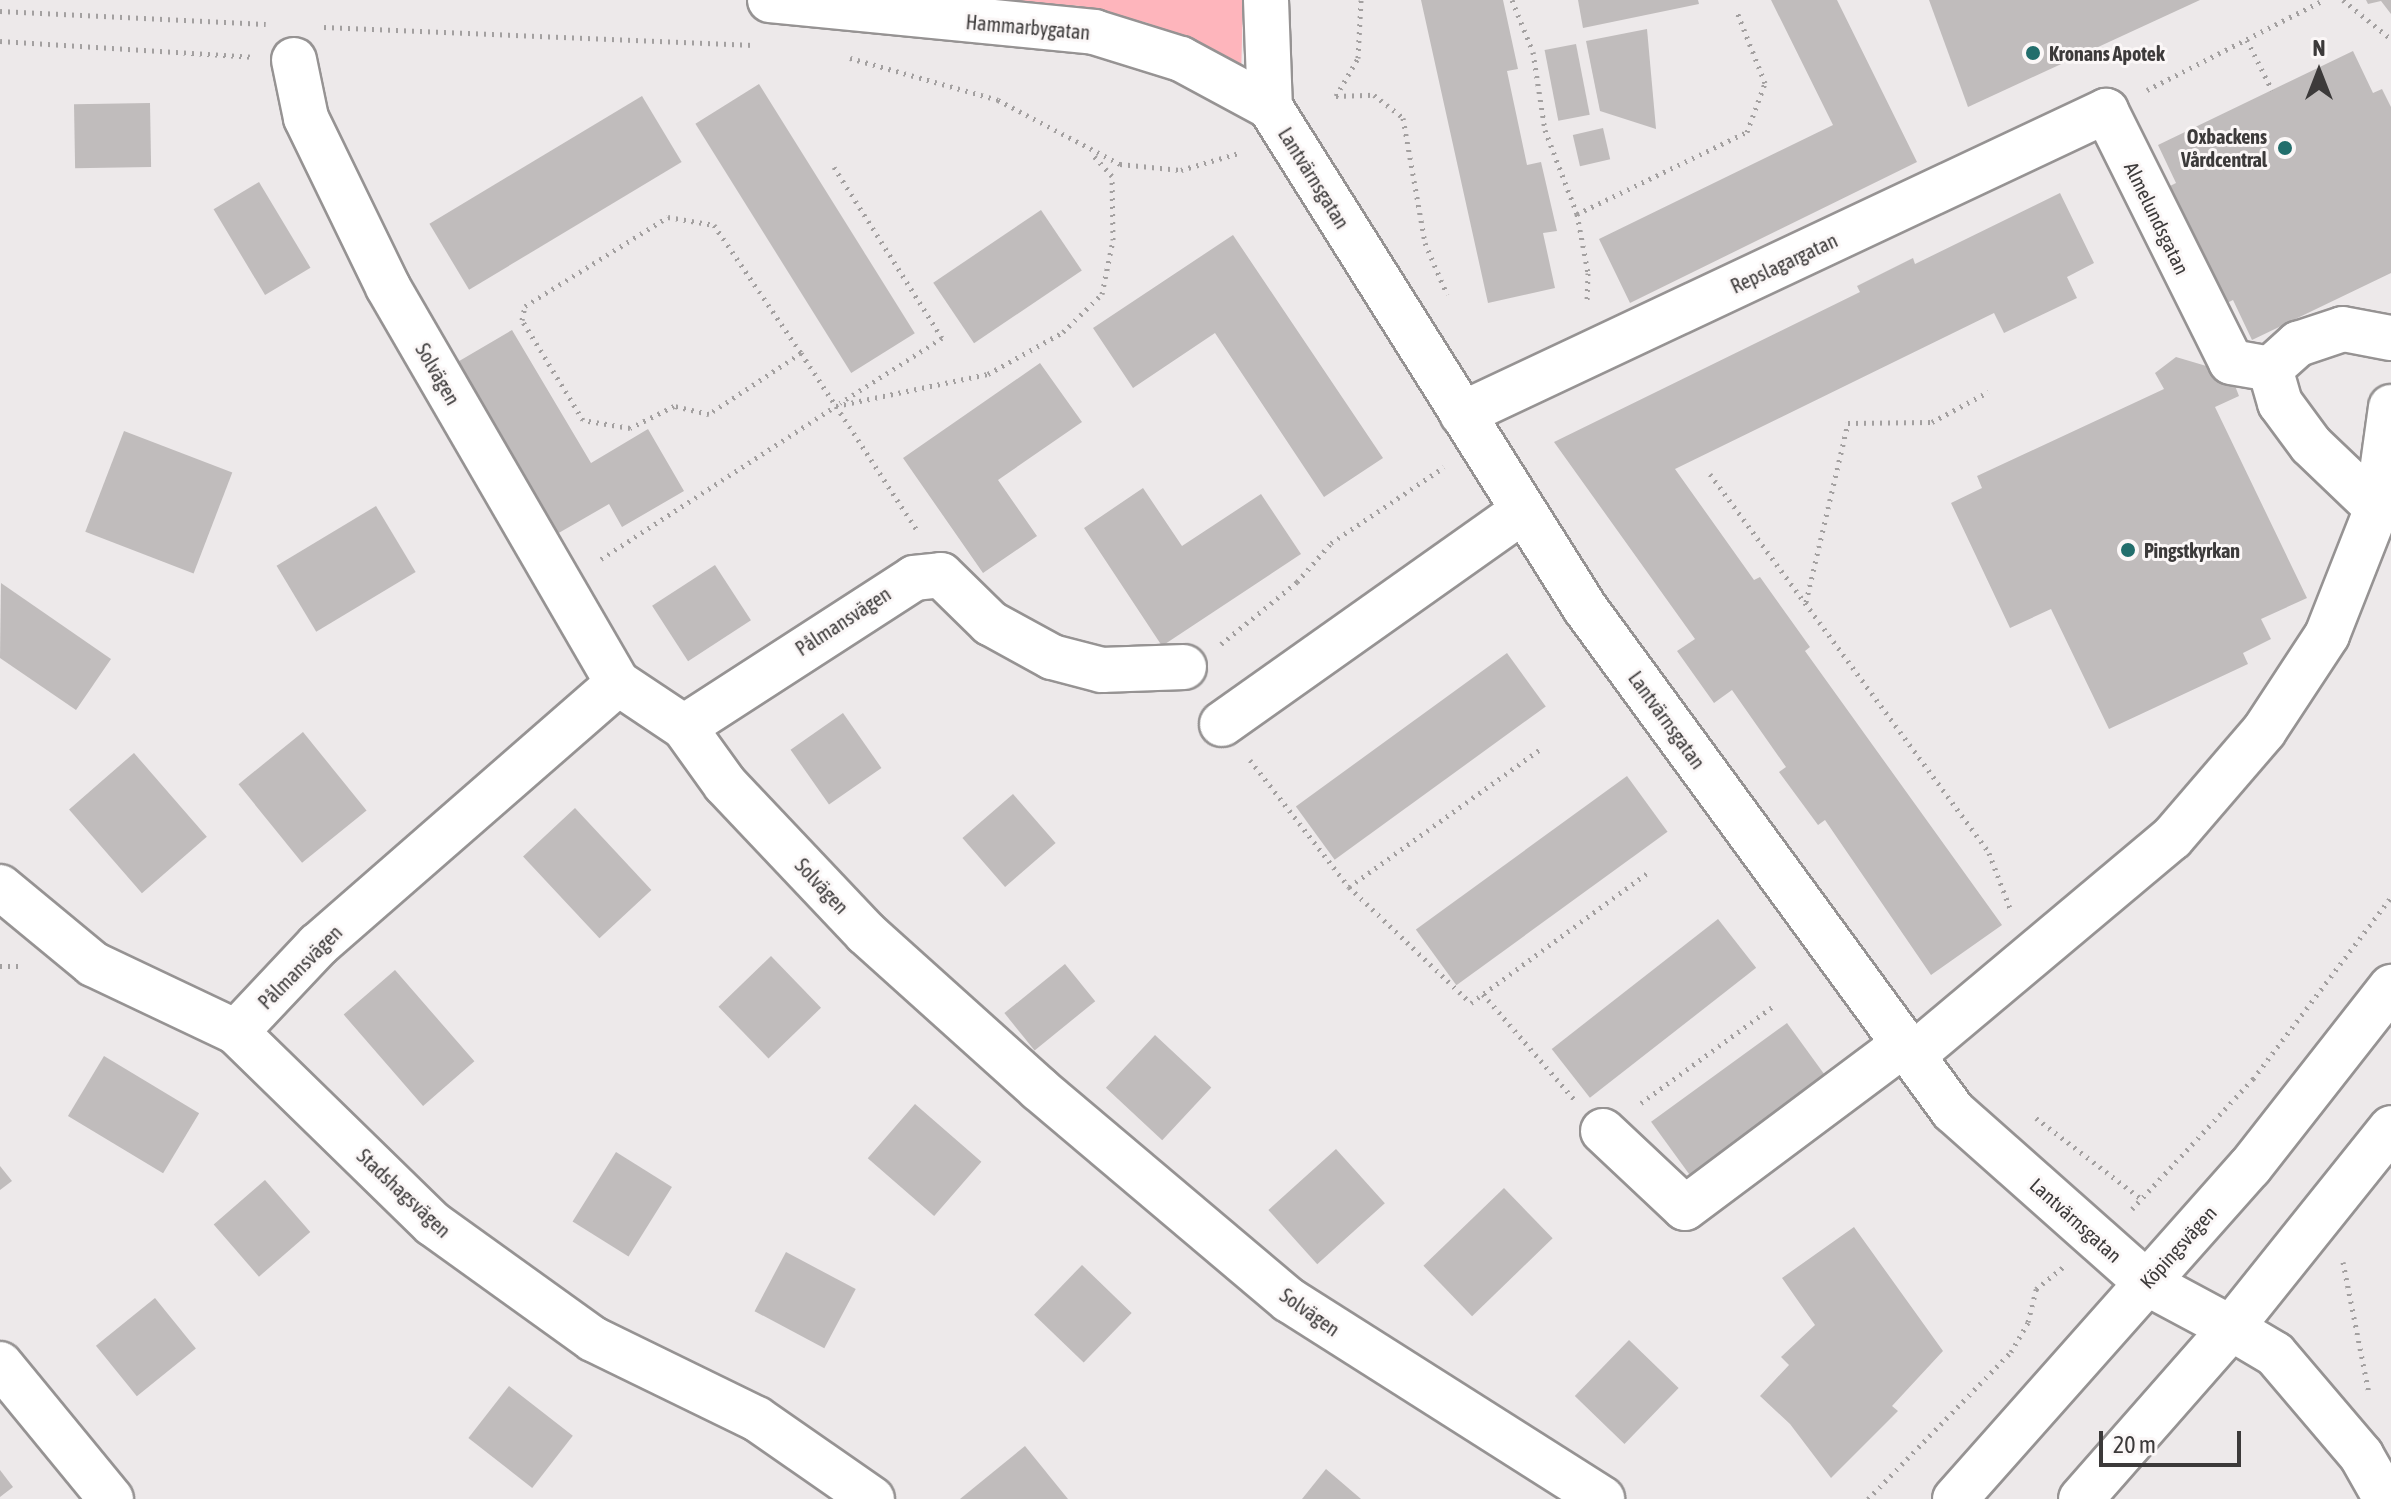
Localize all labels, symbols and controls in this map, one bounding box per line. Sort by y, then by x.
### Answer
street label: Hammarbygatan [965,10,1091,44]
north arrow [2279,32,2359,112]
text: N [2313,35,2325,61]
place label: Kronans Apotek [2049,41,2165,65]
marker: Kronans Apotek [2024,44,2042,62]
street label: Lantvärnsgatan [1273,123,1355,233]
place label: Oxbackens Vårdcentral [2181,124,2267,171]
marker: Oxbackens Vårdcentral [2274,137,2296,159]
street label: Almelundsgatan [2119,158,2195,278]
street label: Repslagargatan [1727,228,1841,298]
street label: Solvägen [411,339,465,409]
place label: Pingstkyrkan [2144,538,2240,562]
marker: Pingstkyrkan [2119,541,2137,559]
street label: Pålmansvägen [791,581,895,661]
street label: Lantvärnsgatan [1624,667,1710,773]
street label: Solvägen [790,853,854,919]
street label: Pålmansvägen [253,920,347,1014]
street label: Stadshagsvägen [352,1144,456,1242]
street label: Lantvärnsgatan [2025,1173,2127,1267]
street label: Köpingsvägen [2135,1201,2221,1293]
street label: Solvägen [1276,1283,1344,1341]
scale bar [2103,1415,2245,1465]
text: 20 m [2113,1431,2156,1458]

